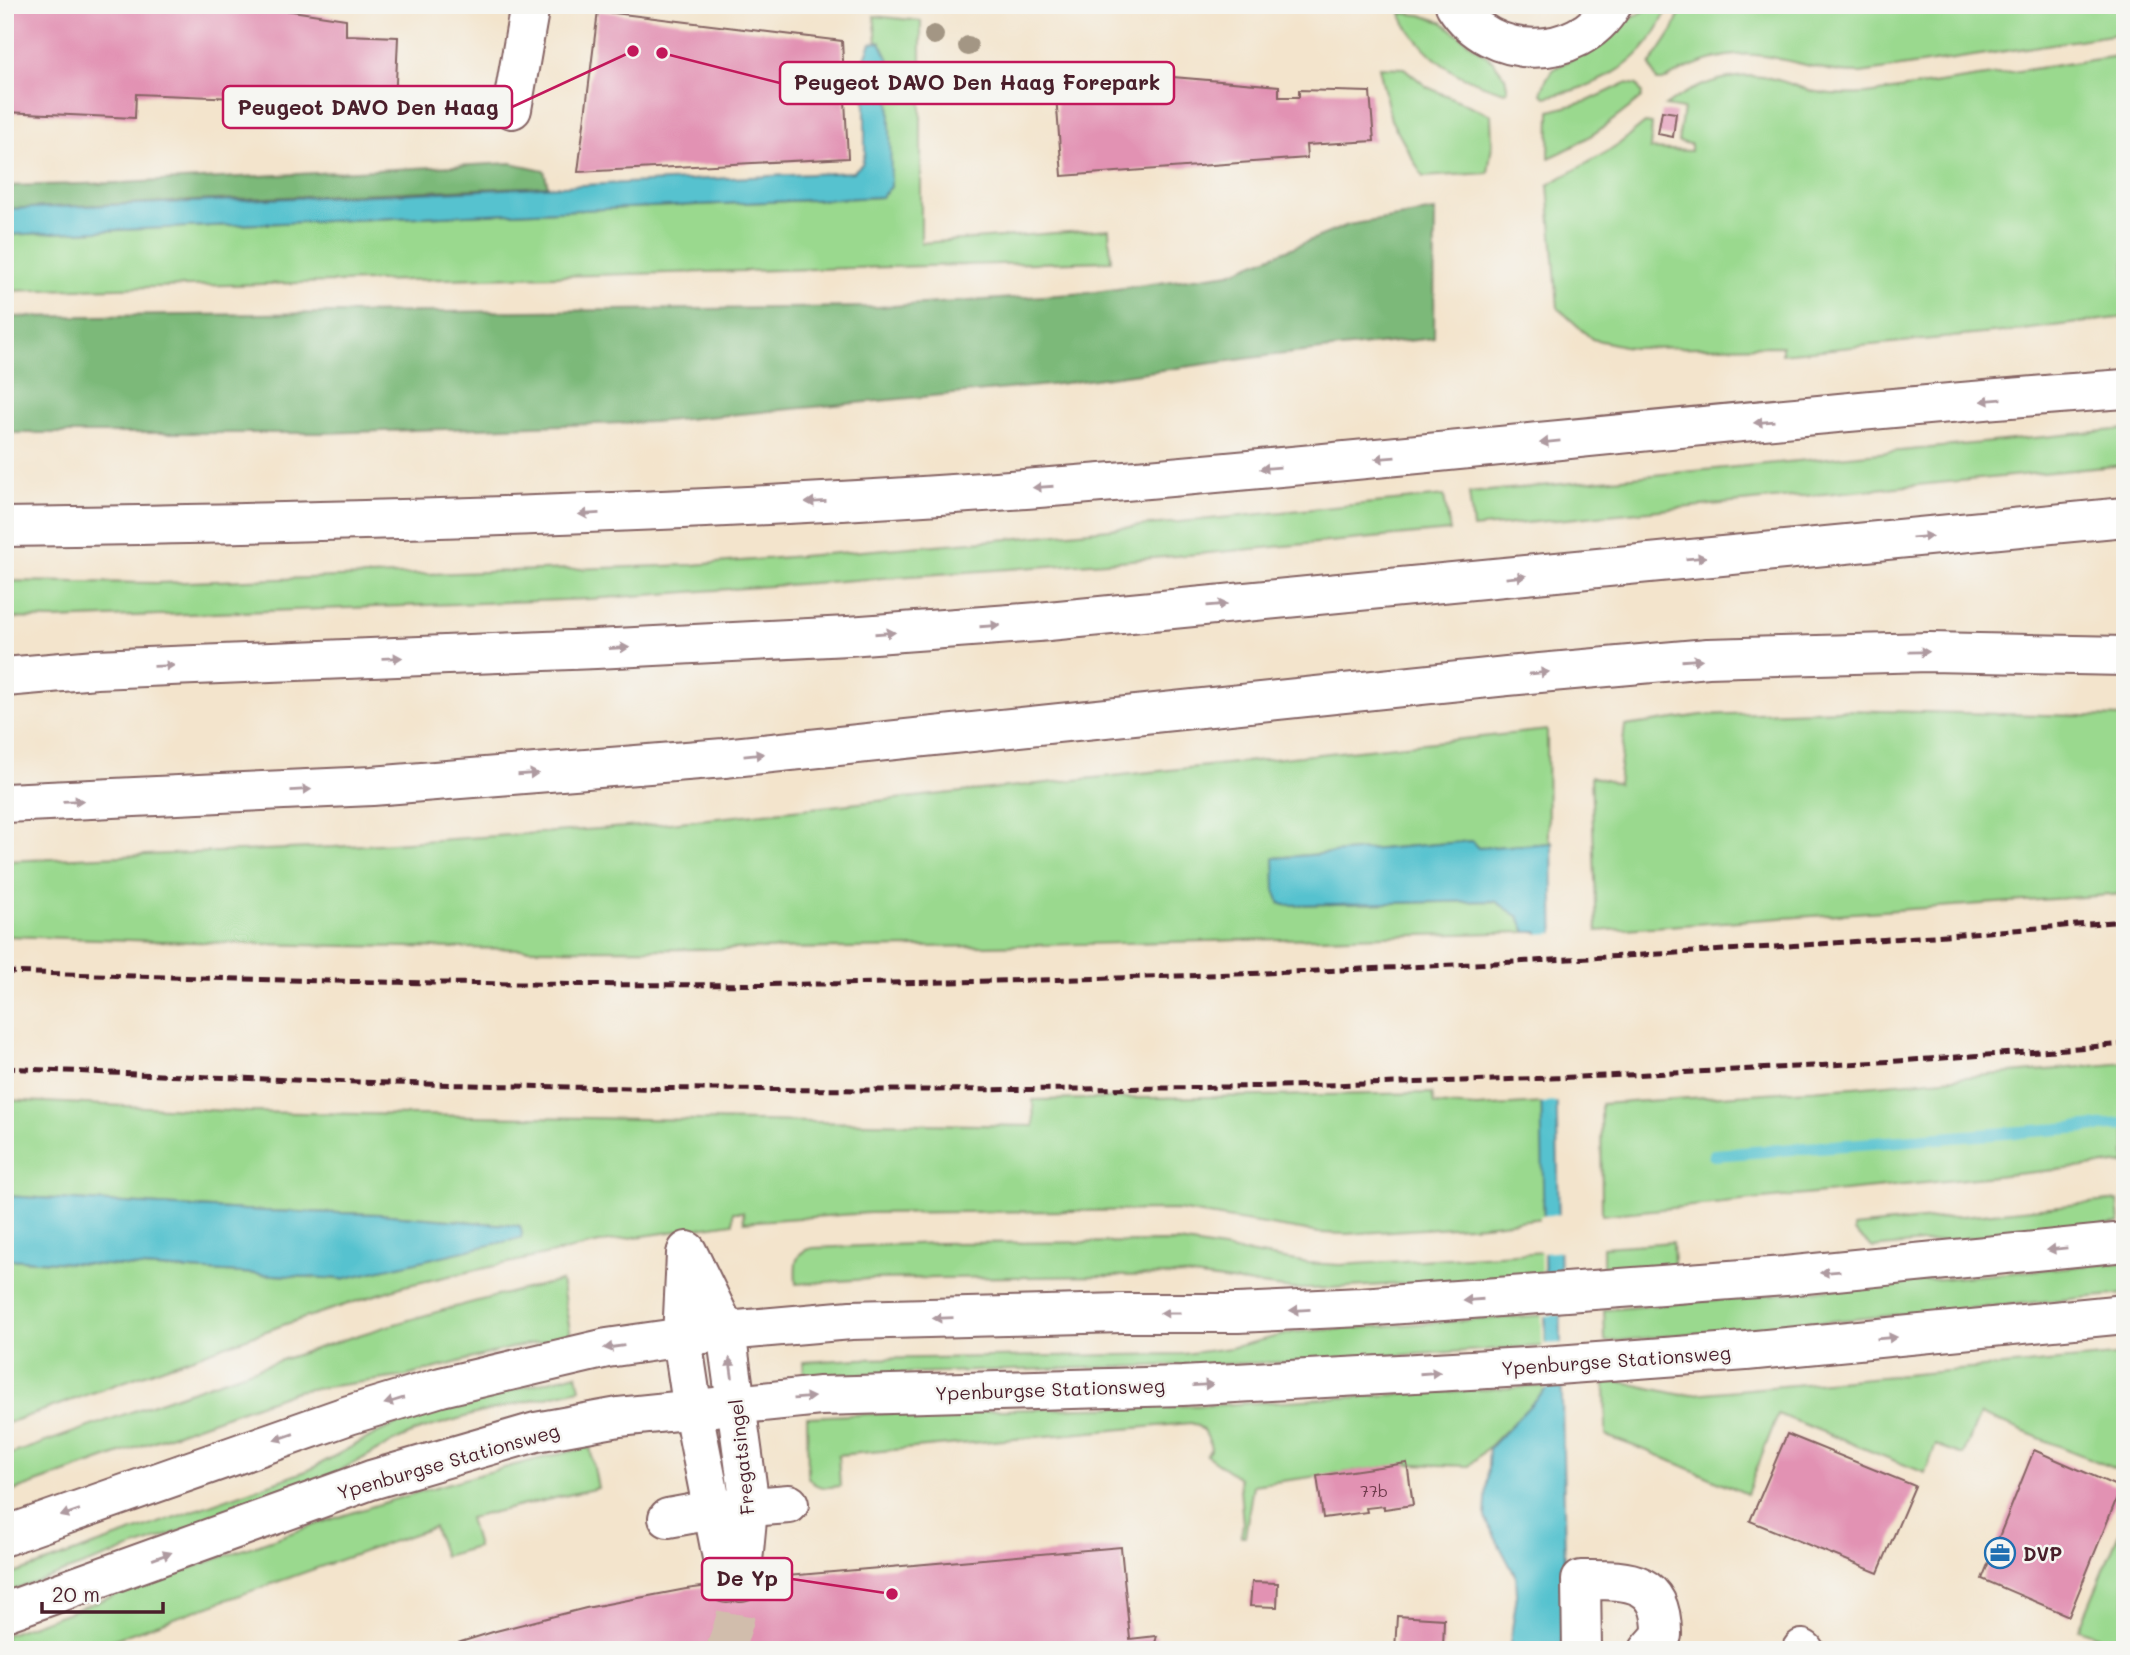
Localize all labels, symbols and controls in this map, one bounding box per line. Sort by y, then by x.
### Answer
callout: Peugeot DAVO Den Haag Forepark [780,62,1174,104]
text: Peugeot DAVO Den Haag Forepark [794,68,1160,95]
callout: Peugeot DAVO Den Haag [223,86,512,128]
text: Peugeot DAVO Den Haag [237,93,499,120]
one-way arrow [1980,395,2002,406]
one-way arrow [1753,416,1775,427]
one-way arrow [1539,437,1561,448]
one-way arrow [1374,453,1396,464]
one-way arrow [1259,463,1281,474]
one-way arrow [1032,482,1054,493]
one-way arrow [805,497,827,508]
one-way arrow [578,509,600,520]
one-way arrow [1911,531,1933,542]
one-way arrow [1685,553,1707,564]
one-way arrow [1505,571,1527,582]
one-way arrow [1206,600,1228,611]
one-way arrow [980,620,1002,631]
one-way arrow [874,627,896,638]
one-way arrow [608,643,630,654]
one-way arrow [1908,646,1930,658]
one-way arrow [381,653,403,664]
one-way arrow [1681,654,1703,665]
one-way arrow [153,661,175,672]
one-way arrow [1528,667,1550,678]
one-way arrow [744,750,766,761]
one-way arrow [517,768,539,779]
one-way arrow [290,784,312,795]
one-way arrow [63,795,85,806]
one-way arrow [2046,1244,2068,1255]
one-way arrow [1819,1267,1841,1278]
one-way arrow [1462,1295,1484,1306]
one-way arrow [1289,1305,1311,1316]
one-way arrow [1159,1307,1181,1319]
one-way arrow [931,1312,953,1323]
one-way arrow [1876,1332,1898,1343]
street label: Ypenburgse Stationsweg [1500,1340,1732,1380]
one-way arrow [603,1342,625,1353]
one-way arrow [725,1357,736,1379]
one-way arrow [1420,1367,1442,1378]
street label: Ypenburgse Stationsweg [935,1372,1165,1406]
one-way arrow [1192,1379,1214,1390]
one-way arrow [794,1392,816,1403]
one-way arrow [383,1396,404,1406]
street label: Fregatsingel [722,1398,760,1516]
street label: Ypenburgse Stationsweg [334,1417,562,1505]
one-way arrow [274,1432,295,1443]
house number: 77b [1360,1480,1388,1501]
one-way arrow [59,1508,80,1519]
office icon: DVP [1983,1536,2017,1570]
place label: DVP [2023,1541,2062,1566]
one-way arrow [151,1550,172,1561]
callout: De Yp [702,1558,792,1600]
text: De Yp [716,1564,778,1591]
scale bar [42,1571,163,1615]
text: 20 m [52,1580,100,1607]

